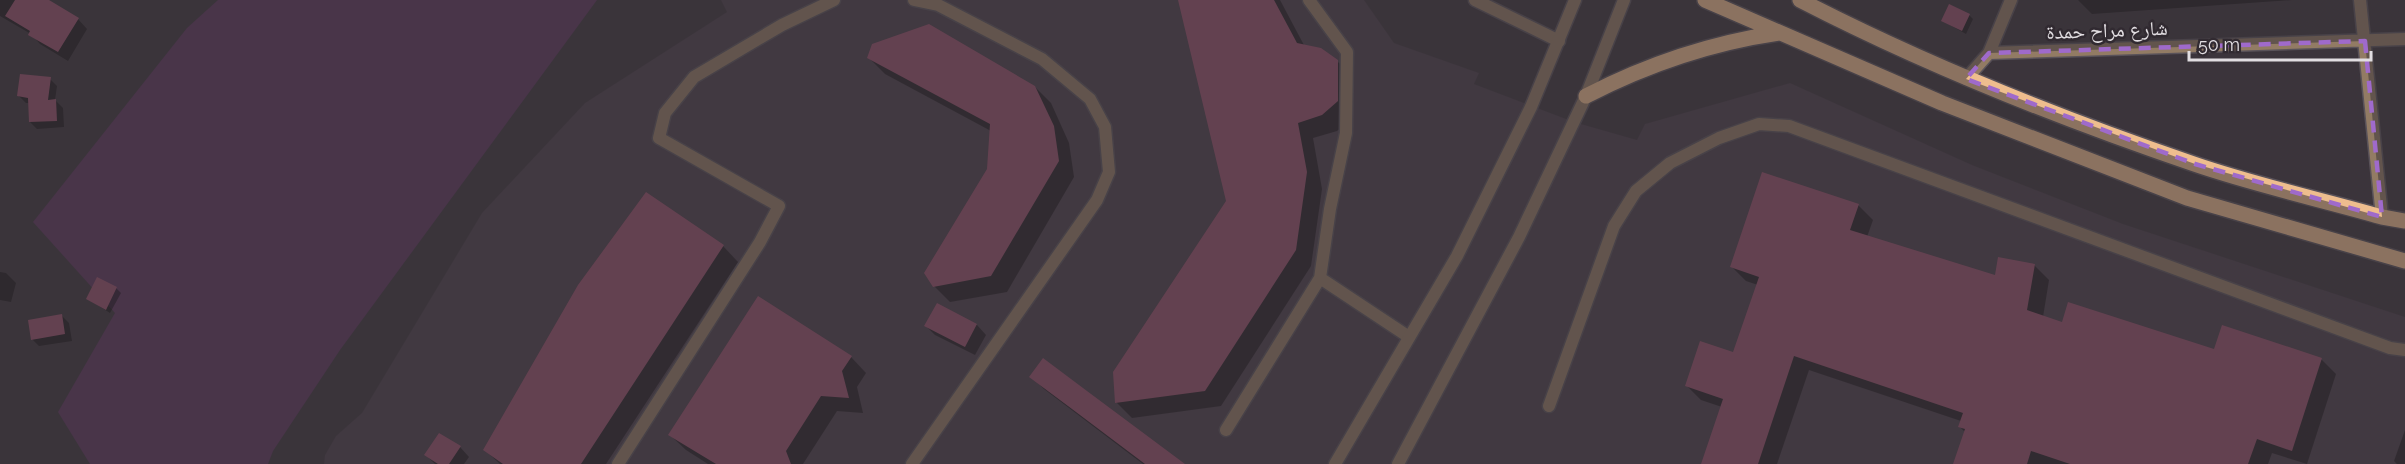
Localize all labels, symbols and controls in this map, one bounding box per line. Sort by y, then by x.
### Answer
street label: شارع مراح حمدة [2046,16,2168,45]
scale bar [2189,24,2370,62]
text: 50 m [2198,34,2240,55]

